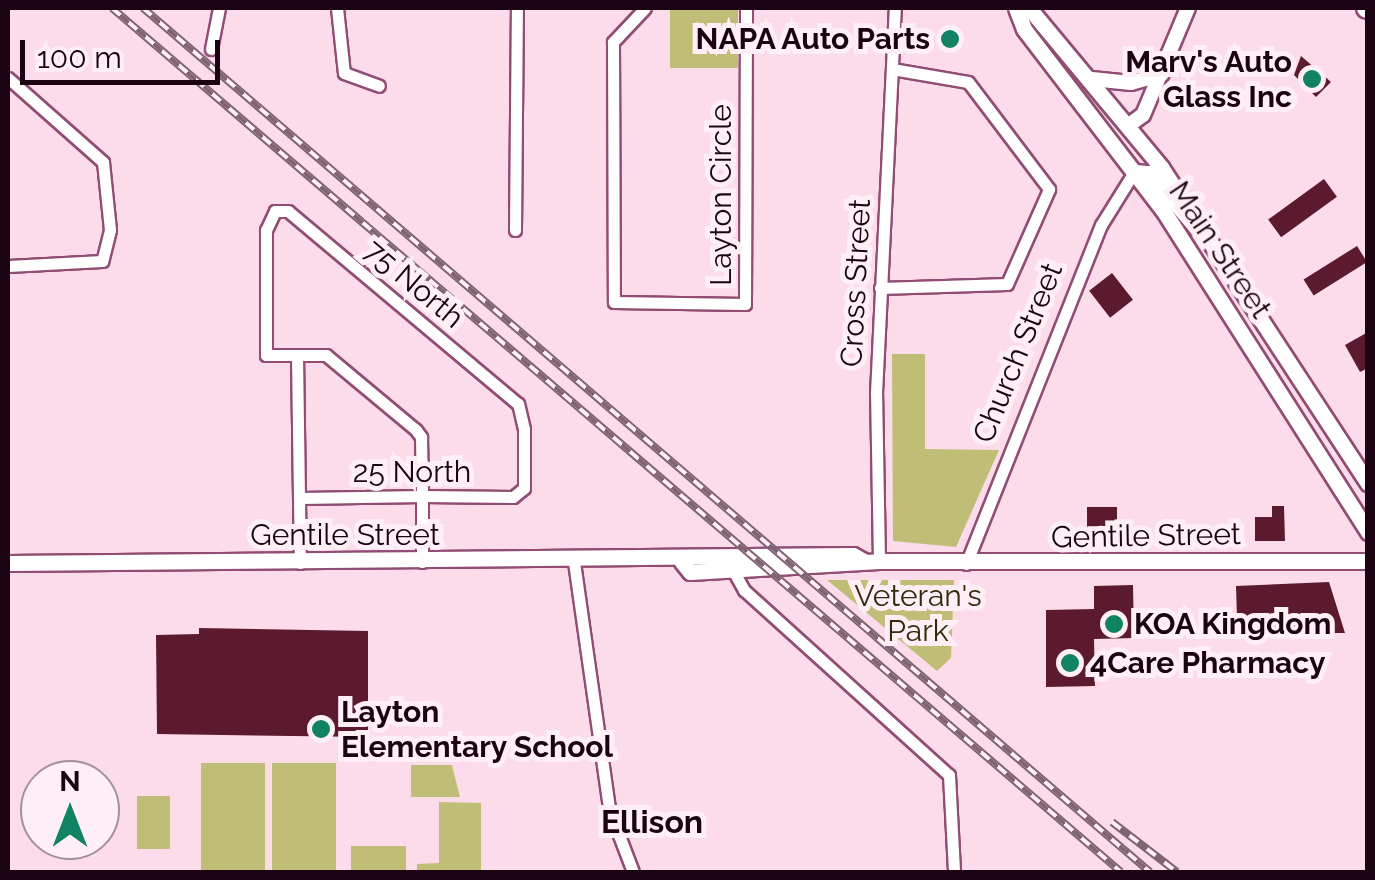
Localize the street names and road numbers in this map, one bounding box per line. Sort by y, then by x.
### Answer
street label: Layton Circle [703,104,739,286]
street label: Main Street [1161,175,1279,325]
street label: Cross Street [834,198,878,368]
street label: 75 North [357,232,471,336]
street label: Church Street [966,258,1070,448]
street label: 25 North [353,454,471,490]
street label: Gentile Street [1051,516,1241,556]
street label: Gentile Street [250,517,440,553]

